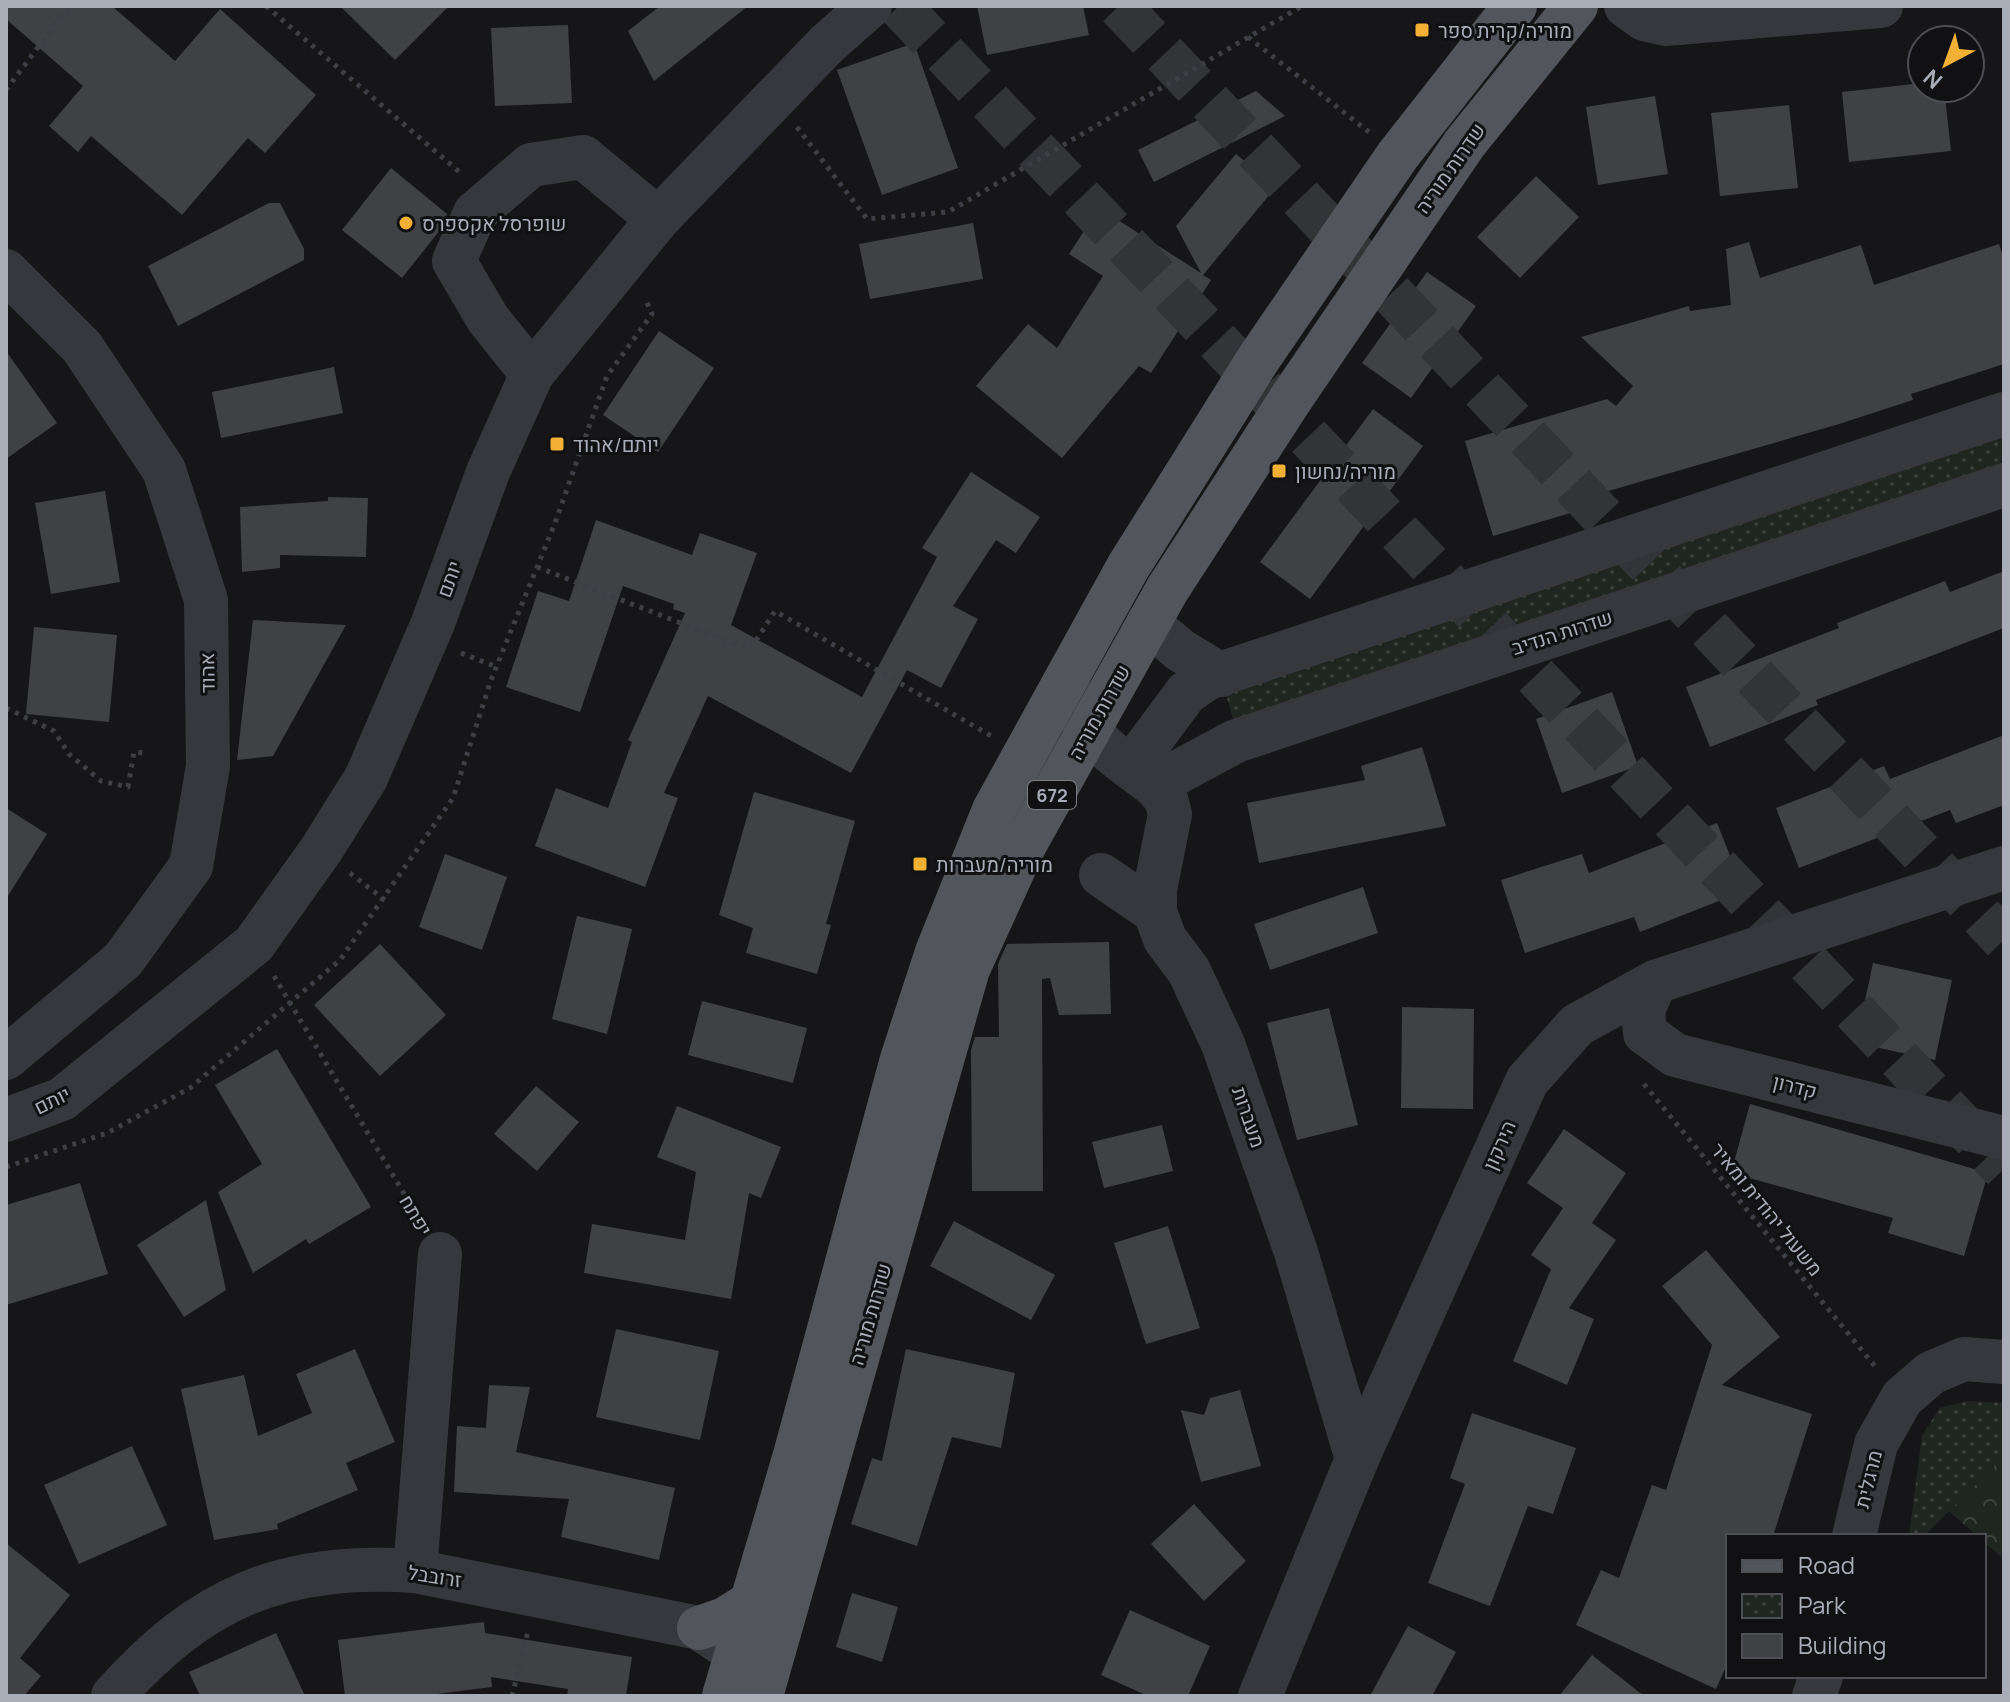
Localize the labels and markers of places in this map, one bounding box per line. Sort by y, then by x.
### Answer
place label: מוריה/קרית ספר [1438,17,1572,44]
marker: מוריה/קרית ספר [1413,21,1431,39]
place label: שופרסל אקספרס [422,210,566,237]
marker: שופרסל אקספרס [397,214,415,232]
place label: יותם/אהוד [573,431,659,458]
marker: יותם/אהוד [548,435,566,453]
place label: מוריה/נחשון [1295,458,1396,485]
marker: מוריה/נחשון [1270,462,1288,480]
place label: מוריה/מעברות [936,851,1053,878]
marker: מוריה/מעברות [911,855,929,873]

